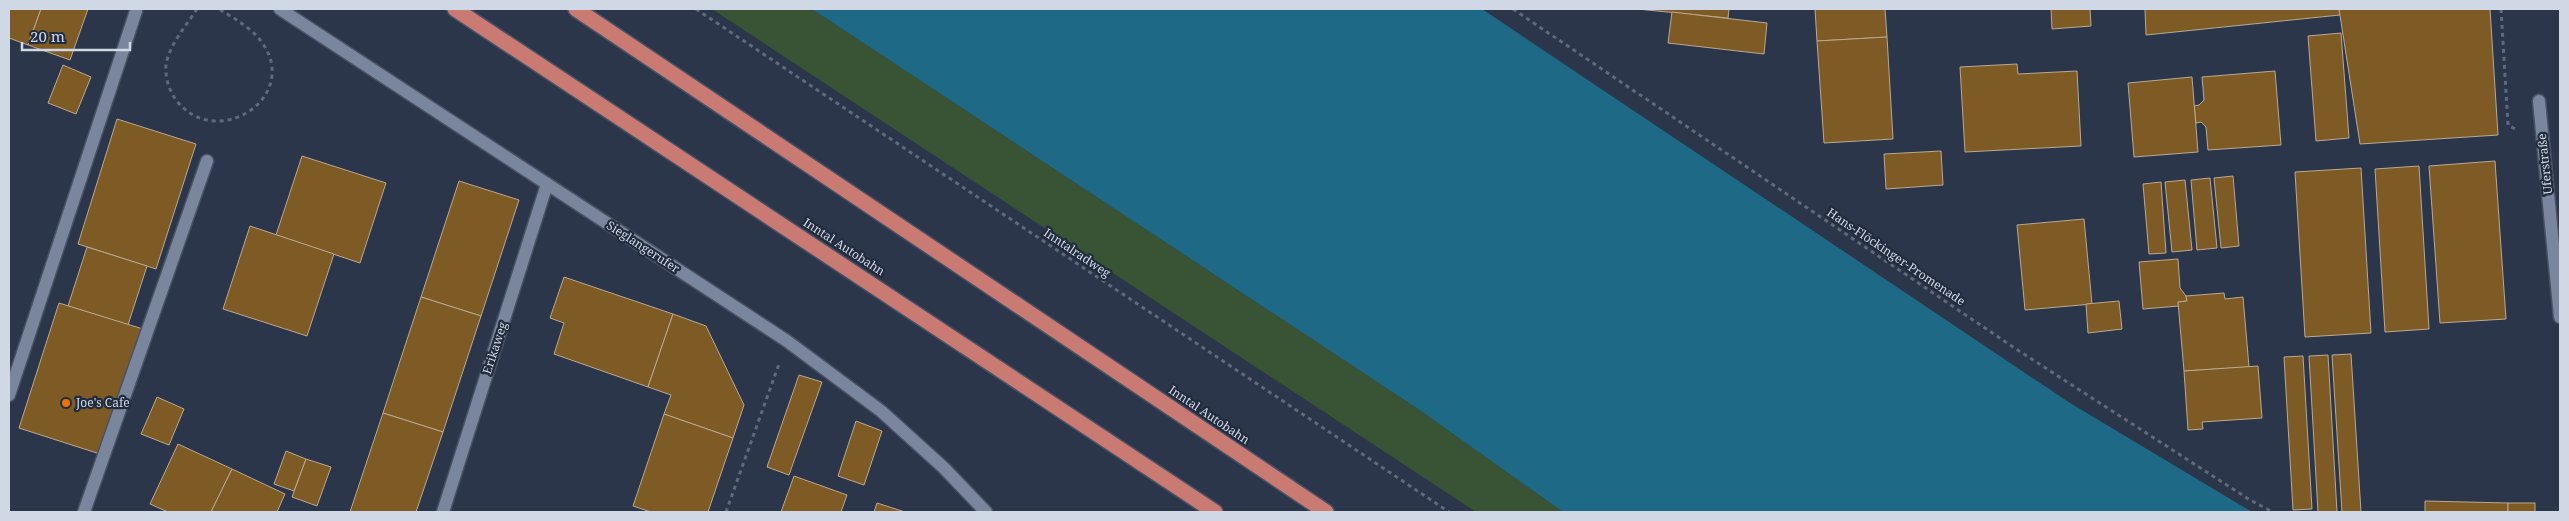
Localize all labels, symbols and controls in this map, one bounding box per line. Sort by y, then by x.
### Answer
scale bar [22,20,130,52]
text: 20 m [30,26,65,46]
street label: Uferstraße [2533,133,2556,195]
street label: Hans-Flöckinger-Promenade [1824,204,1969,309]
street label: Inntal Autobahn [800,214,889,279]
street label: Sieglangerufer [603,217,683,277]
street label: Inntalradweg [1040,224,1115,282]
street label: Erikaweg [478,319,511,376]
street label: Inntal Autobahn [1165,381,1253,448]
place label: Joe's Cafe [75,394,130,411]
marker: Joe's Cafe [60,397,72,409]

